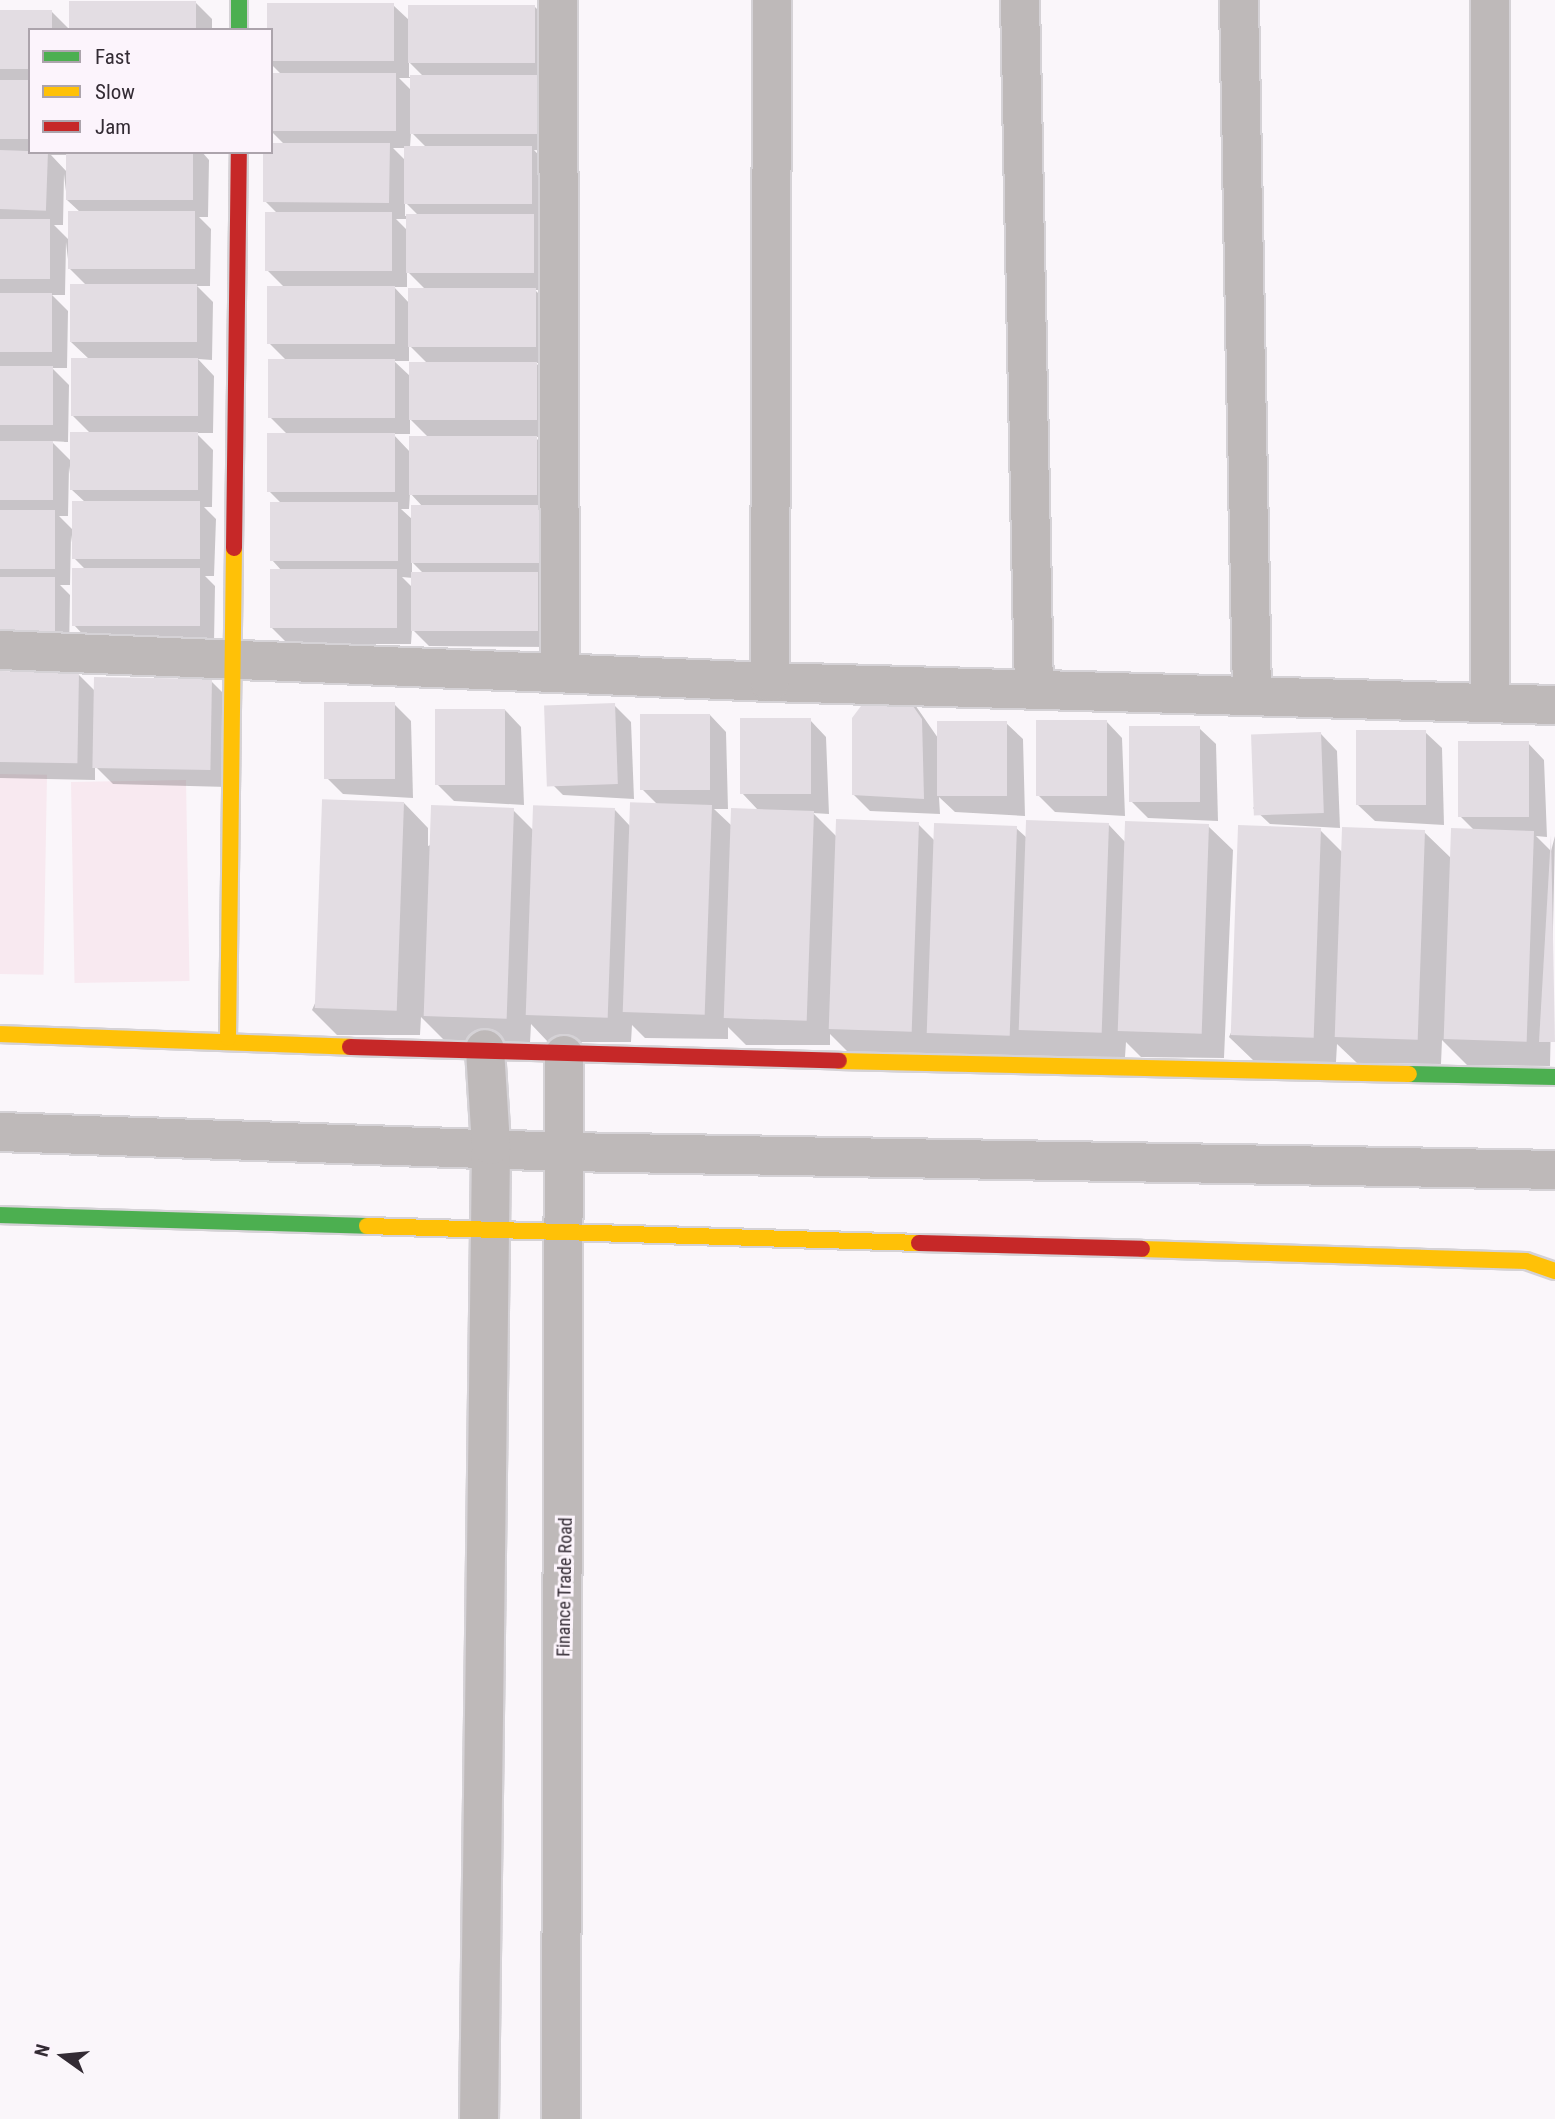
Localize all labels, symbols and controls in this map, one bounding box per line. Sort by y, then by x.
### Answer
legend [28,28,273,154]
text: Fast [95,45,131,69]
text: Slow [95,80,135,104]
text: Jam [95,115,131,139]
street label: Finance Trade Road [553,1517,577,1657]
north arrow [28,2021,98,2091]
text: N [30,2042,55,2059]

